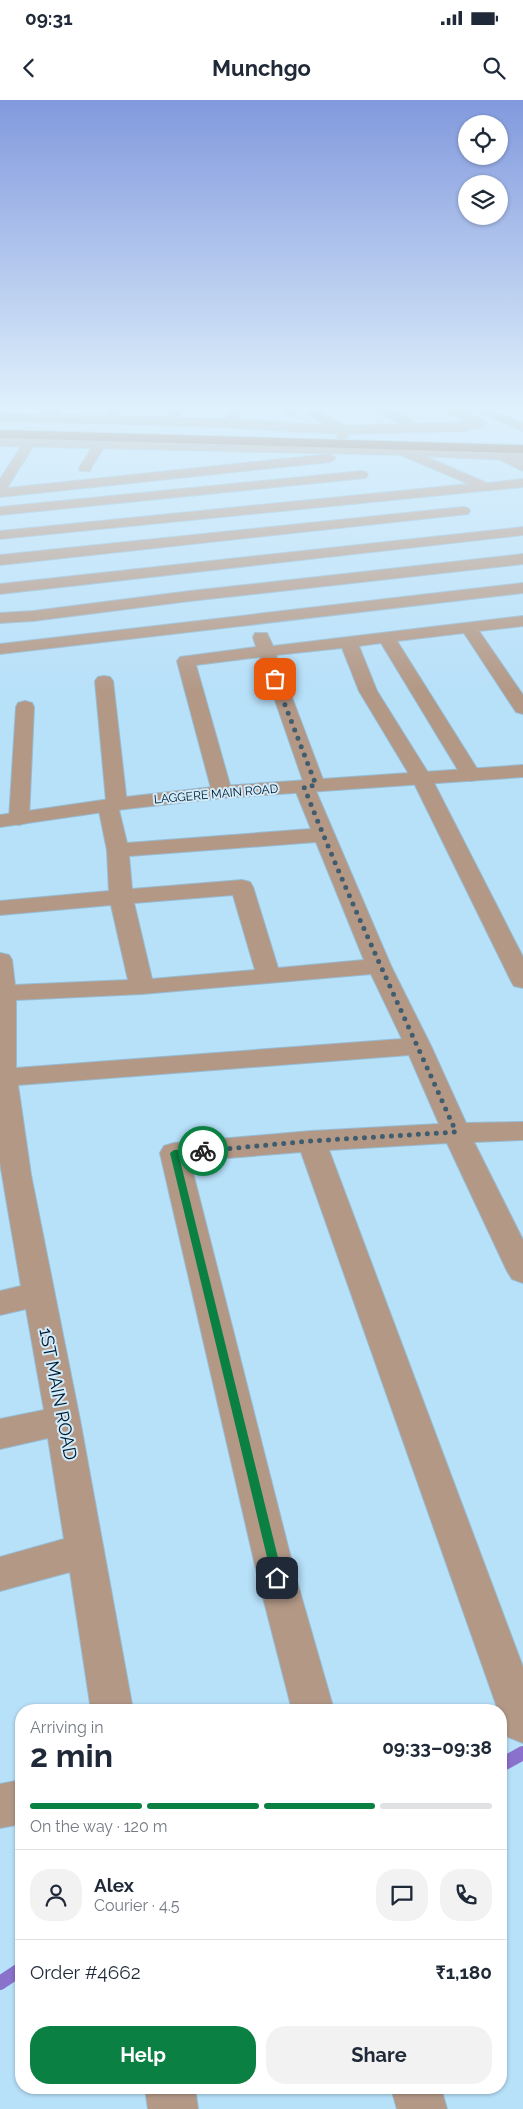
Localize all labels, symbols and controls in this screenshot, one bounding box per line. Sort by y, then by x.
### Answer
text: 09:31 [25,7,73,29]
icon: back [15,54,43,82]
icon: search [480,54,508,82]
text: Munchgo [212,55,311,81]
map controls [458,115,508,225]
button: locate [458,115,508,165]
button: layers [458,175,508,225]
pin [254,658,296,700]
icon: bag [261,665,289,693]
street label: LAGGERE MAIN ROAD [153,782,279,806]
courier [178,1126,228,1176]
icon: bike [189,1137,217,1165]
street label: 1ST MAIN ROAD [35,1326,82,1462]
pin [256,1557,298,1599]
icon: home [263,1564,291,1592]
text: Arriving in [30,1718,104,1737]
text: 09:33–09:38 [382,1736,492,1758]
text: 2 min [30,1737,113,1774]
text: On the way · 120 m [30,1817,168,1836]
button: person [30,1869,82,1921]
button: chat [376,1869,428,1921]
button: phone [440,1869,492,1921]
text: Alex [94,1874,134,1896]
text: Courier · 4.5 [94,1896,179,1915]
text: Order #4662 [30,1961,141,1983]
text: ₹1,180 [436,1961,492,1983]
button: Help [30,2026,256,2084]
button: Share [266,2026,492,2084]

